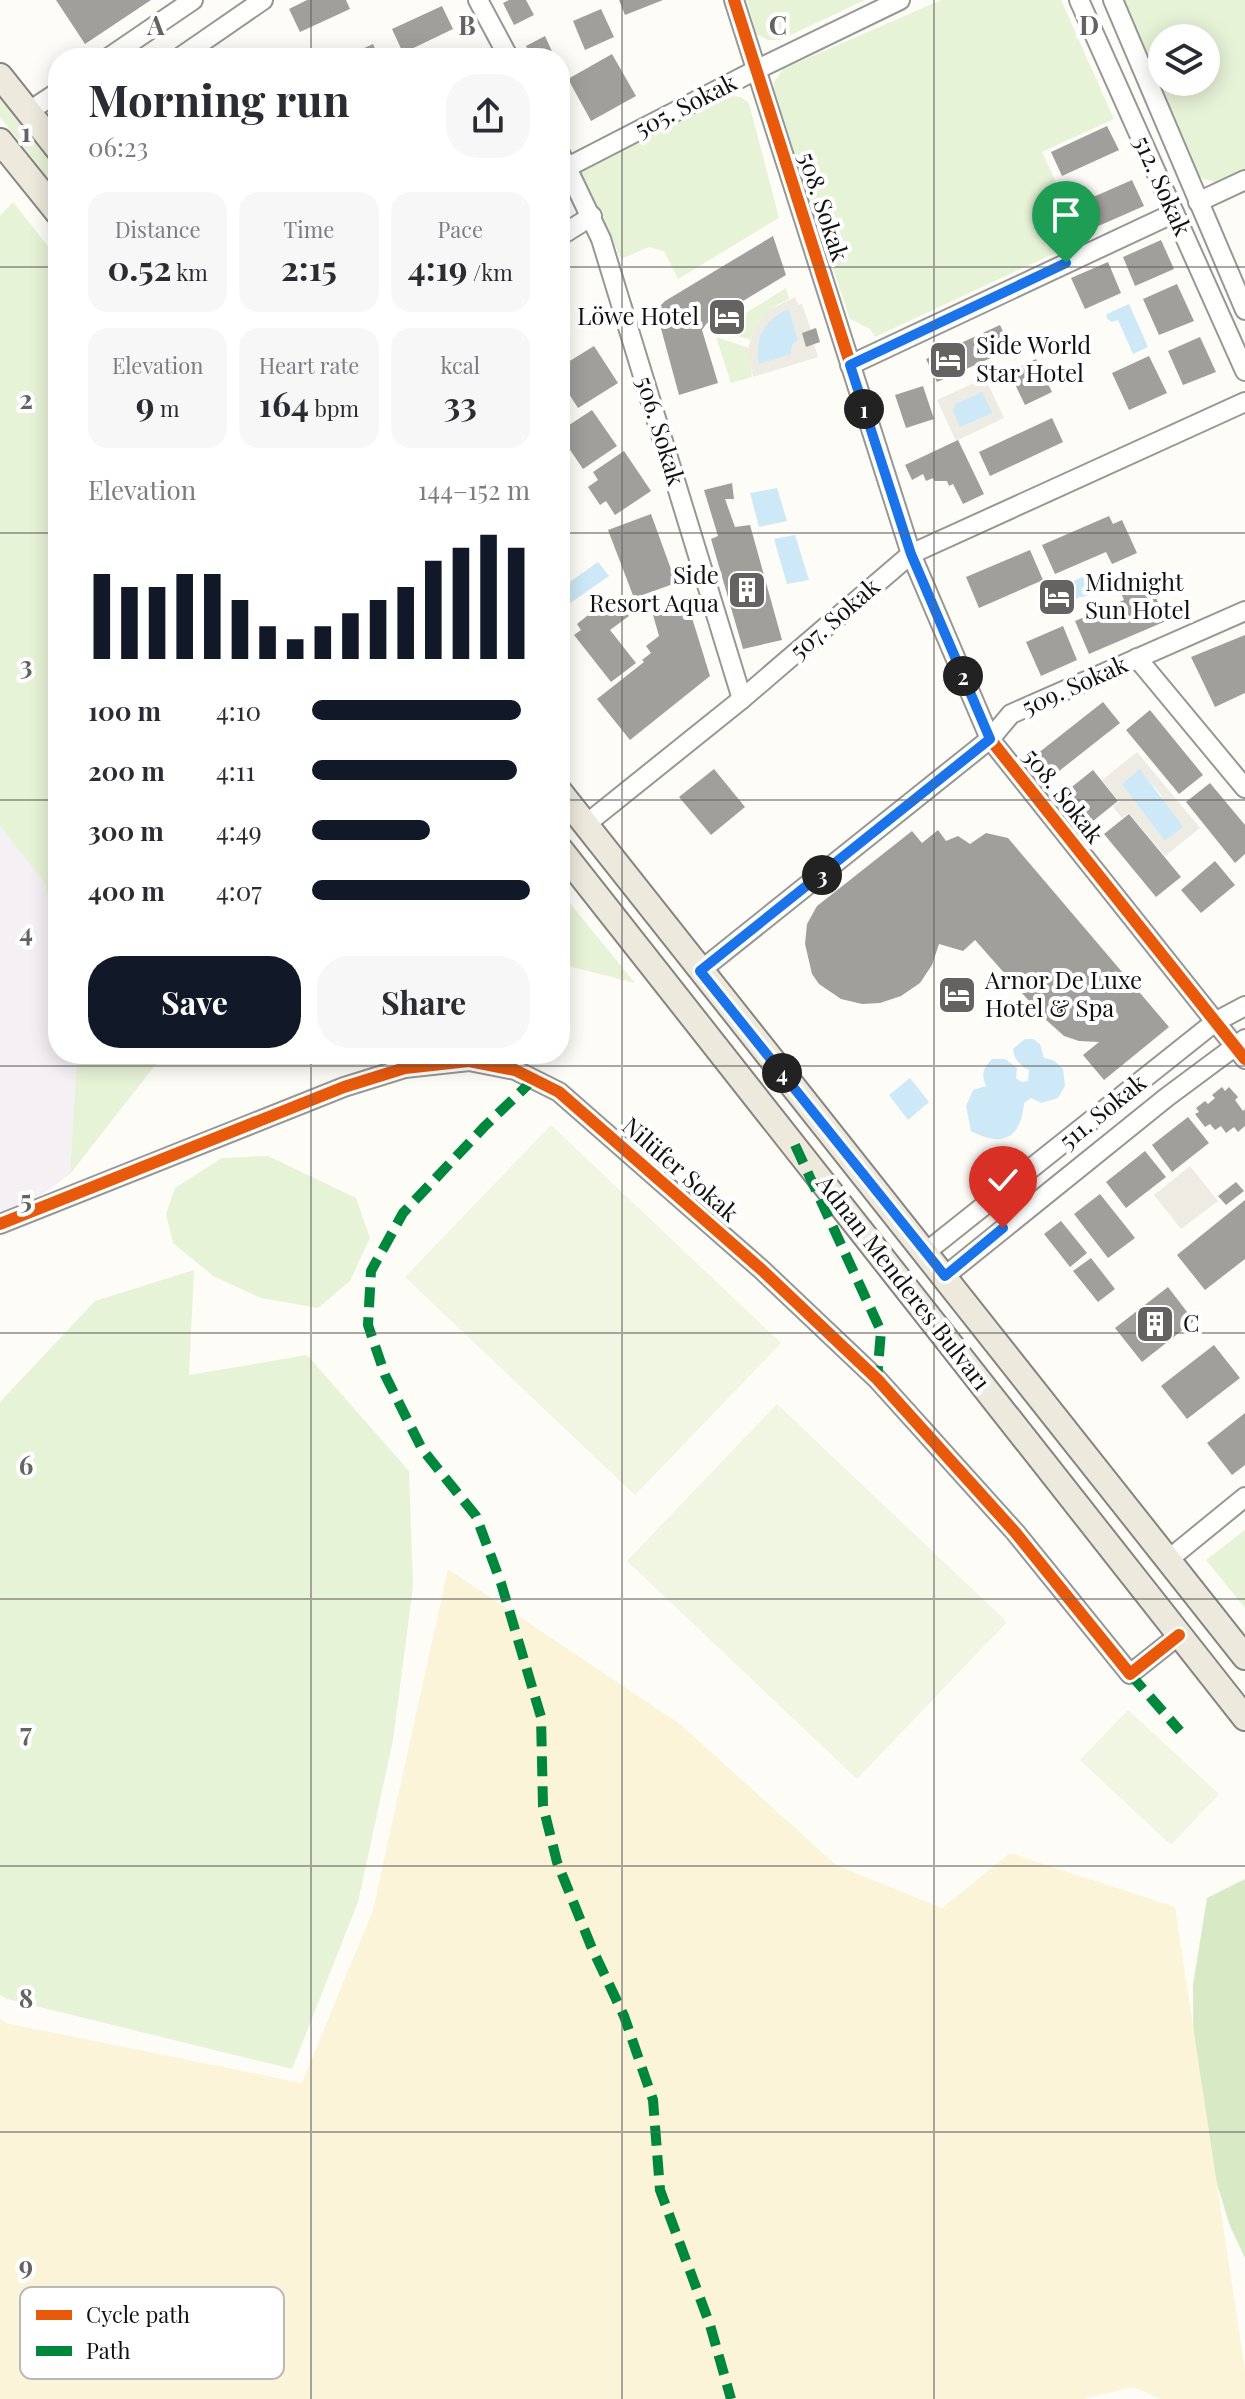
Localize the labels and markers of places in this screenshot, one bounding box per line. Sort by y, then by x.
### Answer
pin [1032,181,1100,263]
hotel icon: Löwe Hotel [706,296,748,338]
place label: Löwe Hotel [577,299,699,331]
place label: Side World Star Hotel [976,328,1091,388]
hotel icon: Side World Star Hotel [927,339,969,381]
pin: 1 [844,389,884,429]
place label: Side Resort Aqua [589,558,719,618]
place label: Midnight Sun Hotel [1085,565,1191,625]
building icon: Side Resort Aqua [726,569,768,611]
hotel icon: Midnight Sun Hotel [1036,576,1078,618]
pin: 2 [943,656,983,696]
pin: 3 [802,855,842,895]
place label: Arnor De Luxe Hotel & Spa [984,963,1142,1023]
hotel icon: Arnor De Luxe Hotel & Spa [936,974,978,1016]
pin: 4 [762,1053,802,1093]
pin [969,1146,1037,1228]
building icon: C [1134,1303,1176,1345]
place label: C [1183,1306,1200,1338]

